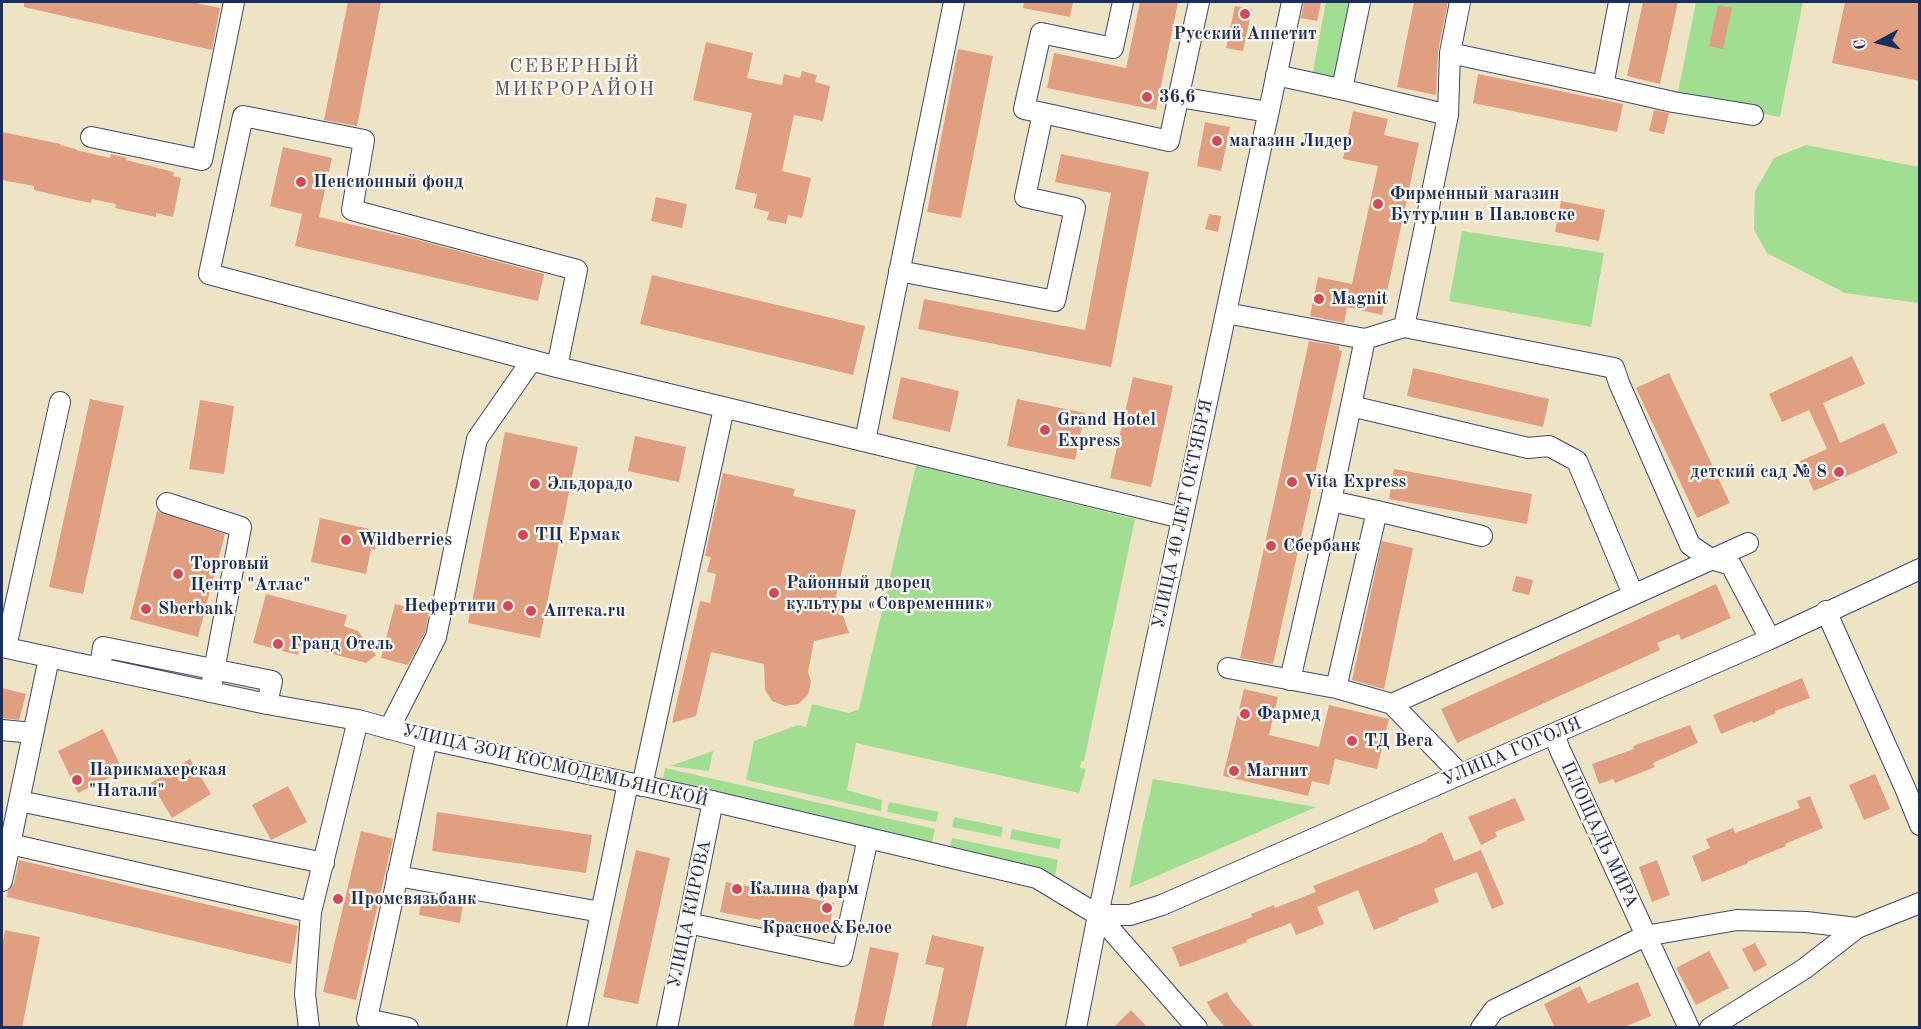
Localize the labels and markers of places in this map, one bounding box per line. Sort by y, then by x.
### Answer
marker: Русский Аппетит [1238,7,1252,21]
place label: Русский Аппетит [1173,23,1317,45]
place label: 36,6 [1159,86,1195,108]
marker: 36,6 [1140,90,1154,104]
place label: магазин Лидер [1229,130,1352,152]
marker: магазин Лидер [1210,134,1224,148]
place label: Пенсионный фонд [313,171,464,193]
marker: Пенсионный фонд [294,175,308,189]
place label: Фирменный магазин Бутурлин в Павловске [1390,183,1575,226]
marker: Фирменный магазин Бутурлин в Павловске [1371,197,1385,211]
place label: Magnit [1331,288,1388,310]
marker: Magnit [1312,292,1326,306]
place label: Grand Hotel Express [1057,409,1156,452]
marker: Grand Hotel Express [1038,423,1052,437]
place label: детский сад № 8 [1690,461,1827,483]
marker: детский сад № 8 [1832,465,1846,479]
place label: Vita Express [1304,471,1406,493]
place label: Эльдорадо [547,473,633,495]
marker: Vita Express [1285,475,1299,489]
marker: Эльдорадо [528,477,542,491]
place label: ТЦ Ермак [535,524,620,546]
marker: ТЦ Ермак [516,528,530,542]
place label: Wildberries [358,529,452,551]
marker: Wildberries [339,533,353,547]
place label: Сбербанк [1283,535,1360,557]
marker: Сбербанк [1264,539,1278,553]
place label: Торговый Центр "Атлас" [190,553,310,596]
marker: Торговый Центр "Атлас" [171,567,185,581]
place label: Районный дворец культуры «Современник» [786,572,993,614]
marker: Районный дворец культуры «Современник» [767,586,781,600]
place label: Нефертити [403,595,496,617]
place label: Sberbank [158,598,234,620]
marker: Нефертити [501,599,515,613]
place label: Аптека.ru [543,600,625,622]
marker: Sberbank [139,602,153,616]
marker: Аптека.ru [524,604,538,618]
place label: Гранд Отель [290,633,393,655]
marker: Гранд Отель [271,637,285,651]
place label: Фармед [1257,703,1321,725]
marker: Фармед [1238,707,1252,721]
place label: ТД Вега [1364,730,1433,752]
marker: ТД Вега [1345,734,1359,748]
place label: Парикмахерская "Натали" [89,759,227,802]
place label: Магнит [1246,760,1308,782]
marker: Магнит [1227,764,1241,778]
marker: Парикмахерская "Натали" [70,773,84,787]
place label: Калина фарм [749,878,859,900]
marker: Калина фарм [730,882,744,896]
place label: Промсвязьбанк [350,888,477,910]
marker: Промсвязьбанк [331,892,345,906]
marker: Красное&Белое [820,901,834,915]
place label: Красное&Белое [762,917,892,939]

